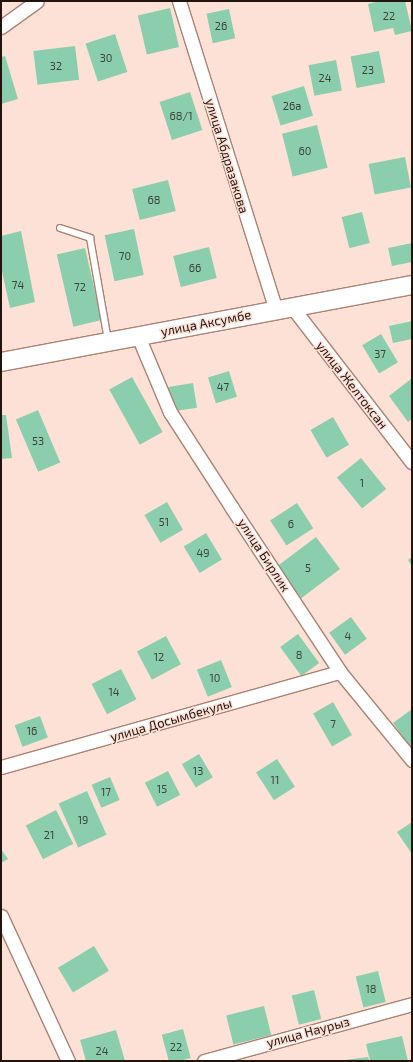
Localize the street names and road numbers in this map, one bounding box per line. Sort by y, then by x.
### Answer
street label: улица Абдразакова [202,97,252,215]
street label: улица Аксумбе [159,307,253,339]
street label: улица Желтоксан [313,338,391,432]
street label: улица Бирлик [235,515,293,595]
street label: улица Досымбекулы [108,695,234,745]
street label: улица Наурыз [265,1013,351,1051]

